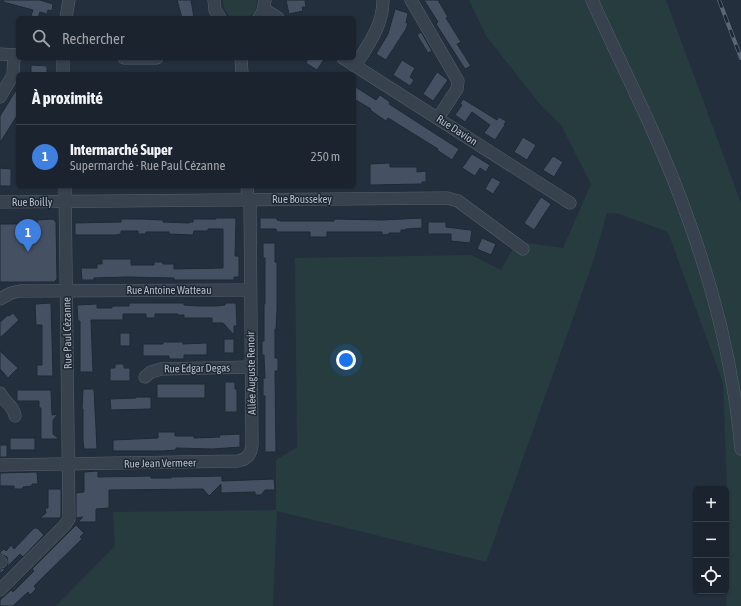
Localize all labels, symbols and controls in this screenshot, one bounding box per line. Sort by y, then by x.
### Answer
search box [16,16,356,60]
icon: search [30,27,52,49]
text: Rechercher [62,30,124,47]
text: À proximité [32,88,103,108]
street label: Rue Davion [434,112,480,148]
text: Intermarché Super [70,141,172,158]
text: 1 [42,149,48,164]
text: 250 m [311,149,340,164]
text: Supermarché · Rue Paul Cézanne [70,158,225,173]
street label: Rue Boussekey [272,193,332,205]
street label: Rue Boilly [12,196,53,208]
pin: 1 [15,219,41,252]
street label: Rue Antoine Watteau [126,284,212,296]
street label: Rue Paul Cézanne [60,297,74,369]
street label: Allée Auguste Renoir [244,330,258,415]
your location [336,350,356,370]
street label: Rue Edgar Degas [164,361,230,375]
street label: Rue Jean Vermeer [124,456,197,470]
map controls [693,486,729,594]
button: + [693,486,729,522]
button: − [693,522,729,558]
button: locate [693,558,729,594]

